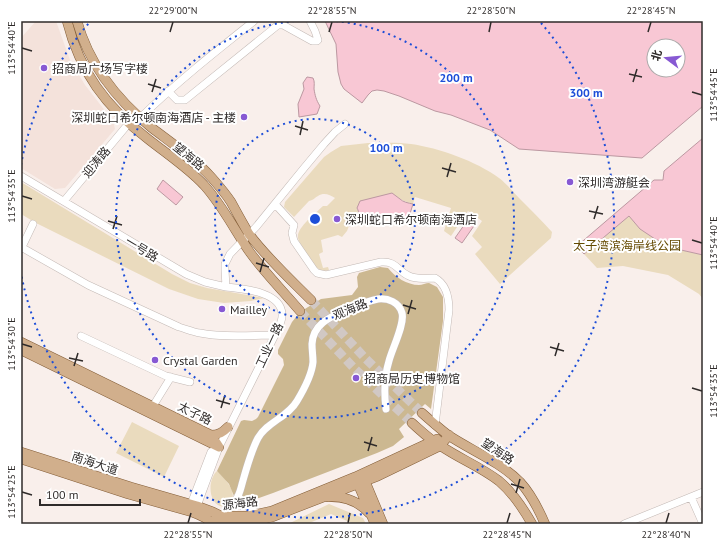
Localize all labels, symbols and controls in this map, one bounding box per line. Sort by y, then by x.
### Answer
text: 22°29'00"N [148,4,198,17]
text: 22°28'55"N [307,4,357,17]
text: 22°28'50"N [466,4,516,17]
text: 22°28'45"N [626,4,676,17]
text: 113°54'40"E [5,21,18,75]
north arrow [646,38,686,78]
text: 北 [648,48,665,62]
place label: 招商局广场写字楼 [52,61,148,76]
marker: 招商局广场写字楼 [39,63,49,73]
text: 113°54'45"E [707,68,720,122]
text: 200 m [439,70,473,85]
text: 300 m [569,85,603,100]
place label: 深圳蛇口希尔顿南海酒店 - 主楼 [71,110,236,125]
marker: 深圳蛇口希尔顿南海酒店 - 主楼 [239,112,249,122]
street label: 望海路 [170,139,208,173]
text: 100 m [369,140,403,155]
street label: 迎涛路 [79,143,113,181]
text: 113°54'35"E [5,169,18,223]
place label: 深圳湾游艇会 [578,175,650,190]
marker: 深圳湾游艇会 [565,177,575,187]
centre of rings [308,212,322,226]
place label: 深圳蛇口希尔顿南海酒店 [345,212,477,227]
marker: 深圳蛇口希尔顿南海酒店 [332,214,342,224]
text: 113°54'40"E [707,216,720,270]
street label: 一号路 [123,233,161,265]
park label: 太子湾滨海岸线公园 [573,238,681,253]
street label: 观海路 [330,295,370,323]
place label: Mailley [230,302,268,317]
marker: Mailley [217,304,227,314]
text: 113°54'30"E [5,317,18,371]
street label: 工业一路 [252,320,286,370]
place label: Crystal Garden [163,353,238,368]
marker: Crystal Garden [150,355,160,365]
text: 113°54'35"E [707,364,720,418]
place label: 招商局历史博物馆 [364,371,460,386]
marker: 招商局历史博物馆 [351,373,361,383]
street label: 太子路 [176,398,214,428]
street label: 望海路 [479,435,517,467]
street label: 南海大道 [70,448,120,478]
text: 113°54'25"E [5,465,18,519]
scale bar [40,481,140,507]
text: 100 m [46,487,79,502]
street label: 源海路 [221,493,259,513]
text: 22°28'55"N [163,528,213,541]
text: 22°28'50"N [323,528,373,541]
text: 22°28'45"N [482,528,532,541]
text: 22°28'40"N [641,528,691,541]

